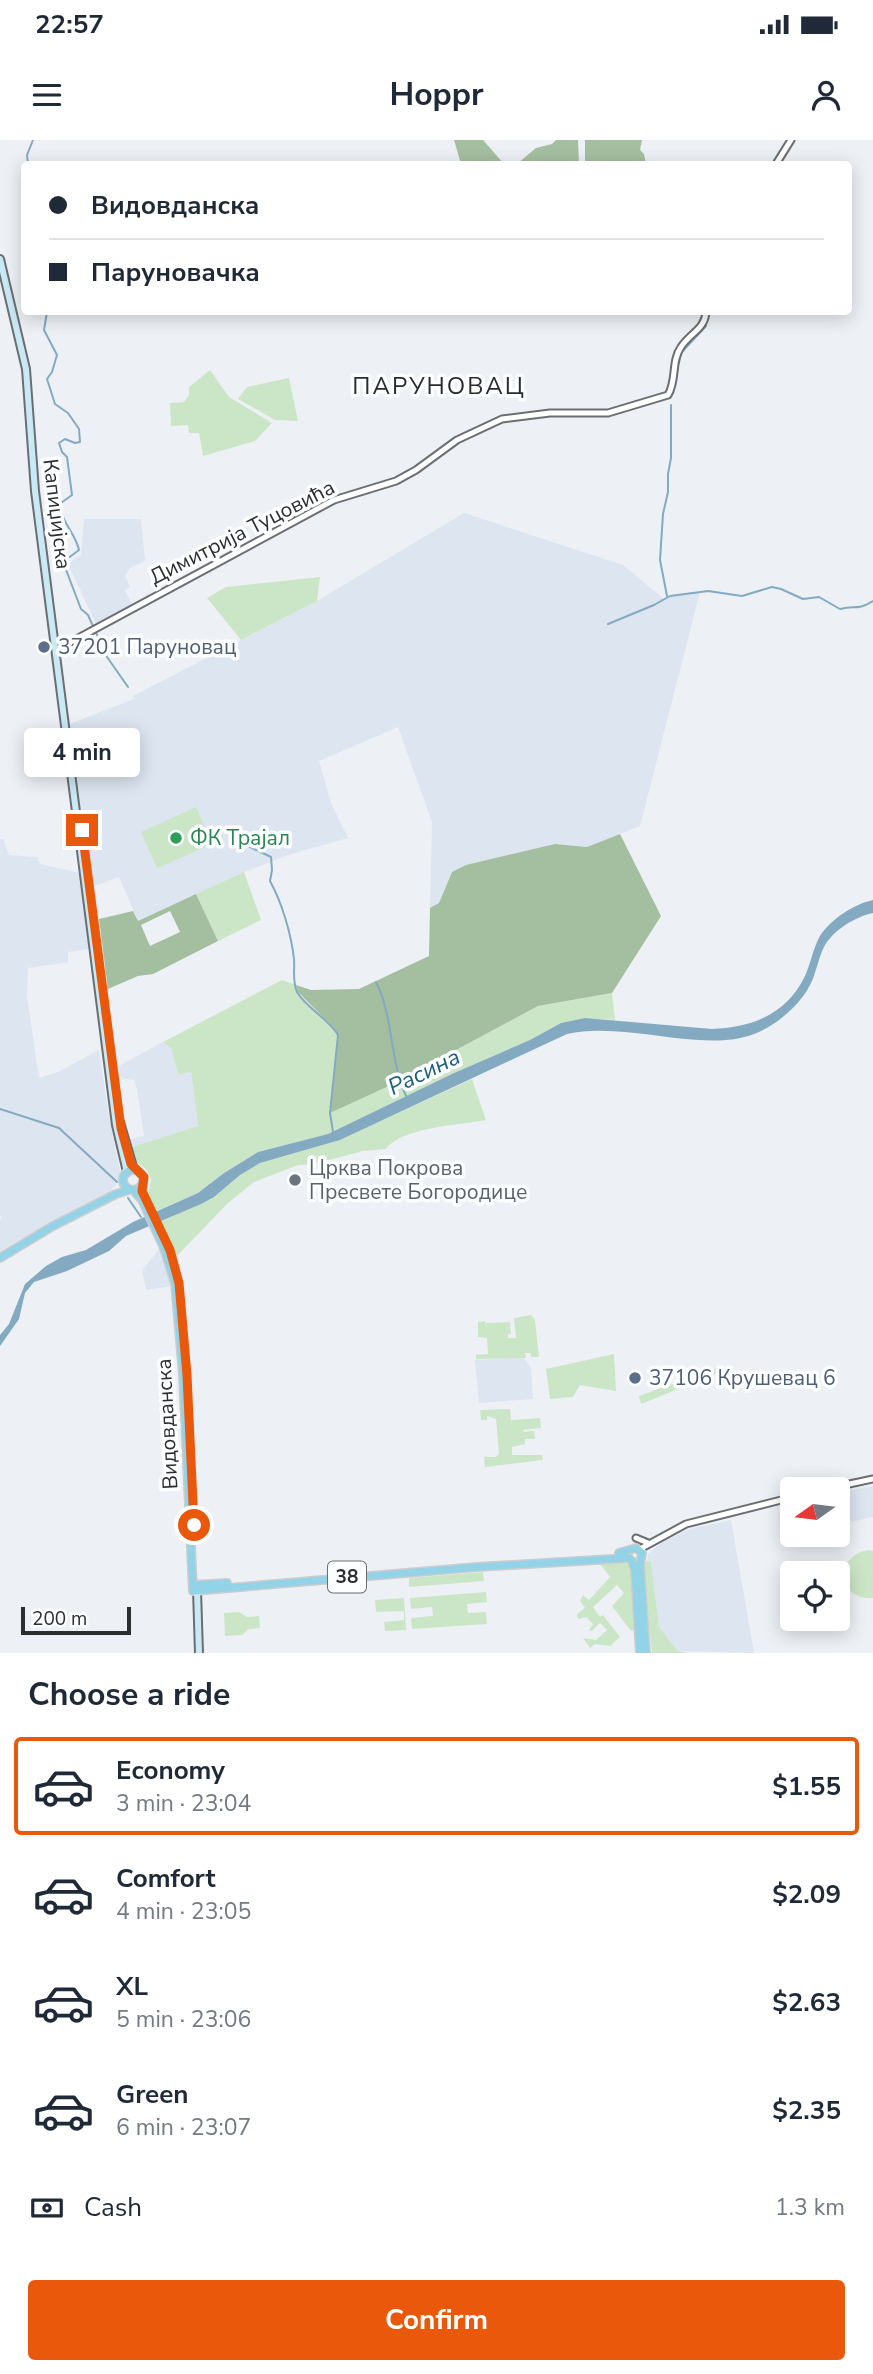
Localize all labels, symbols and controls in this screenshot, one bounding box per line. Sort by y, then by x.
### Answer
text: 22:57 [35,7,104,42]
text: Hoppr [389,73,484,116]
icon: menu [28,76,66,114]
icon: person [807,76,845,114]
text: Видовданска [91,188,259,223]
text: Паруновачка [91,255,260,290]
district label: ПАРУНОВАЦ [352,370,526,402]
street label: Капиџијска [36,457,78,571]
street label: Димитрија Туцовића [145,473,339,591]
place label: 37201 Паруновац [58,633,237,661]
marker: 37201 Паруновац [36,639,52,655]
callout: 4 min [24,728,140,778]
text: 4 min [52,737,112,768]
route end [66,814,98,846]
place label: ФК Трајал [190,824,290,852]
marker: ФК Трајал [168,830,184,846]
water label: Расина [383,1041,465,1103]
place label: Црква Покрова Пресвете Богородице [309,1154,527,1206]
marker: Црква Покрова Пресвете Богородице [287,1172,303,1188]
street label: Видовданска [150,1358,184,1490]
place label: 37106 Крушевац 6 [649,1364,836,1392]
marker: 37106 Крушевац 6 [627,1370,643,1386]
north arrow [780,1477,850,1547]
map controls [780,1477,850,1631]
route start [178,1509,210,1541]
button: locate [780,1561,850,1631]
road number: 38 [328,1562,366,1592]
scale bar [21,1604,131,1636]
text: 200 m [32,1606,87,1632]
text: Choose a ride [28,1673,230,1716]
text: Economy [116,1753,225,1788]
icon: car [32,1755,95,1818]
text: $1.55 [772,1769,841,1804]
text: 3 min · 23:04 [116,1788,251,1819]
text: Comfort [116,1861,216,1896]
icon: car [32,1863,95,1926]
text: $2.09 [772,1877,841,1912]
text: 4 min · 23:05 [116,1896,251,1927]
text: XL [116,1969,148,2004]
icon: car [32,1971,95,2034]
text: $2.63 [772,1985,841,2020]
text: 5 min · 23:06 [116,2004,251,2035]
text: Green [116,2077,189,2112]
icon: car [32,2079,95,2142]
text: $2.35 [772,2093,841,2128]
text: 6 min · 23:07 [116,2112,251,2143]
icon: cash [28,2189,66,2227]
text: Cash [84,2190,142,2225]
text: 1.3 km [775,2192,845,2223]
button: Confirm [28,2280,845,2360]

